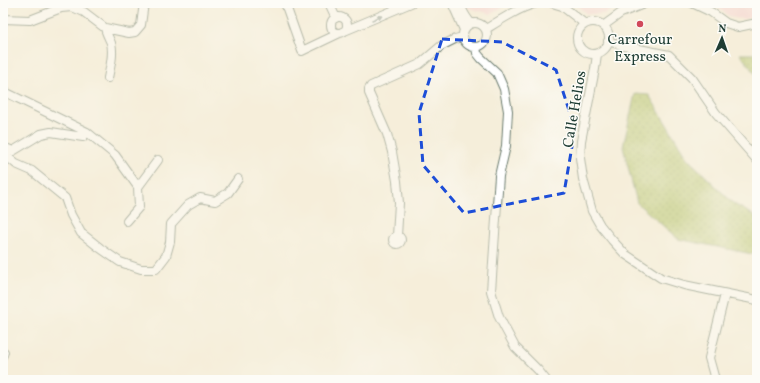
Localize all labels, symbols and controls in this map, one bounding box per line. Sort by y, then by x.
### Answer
one-way arrow [371,14,383,20]
north arrow [702,18,742,58]
marker: Carrefour Express [635,19,645,29]
text: N [718,22,727,37]
place label: Carrefour Express [608,30,672,68]
street label: Calle Helios [558,69,593,150]

